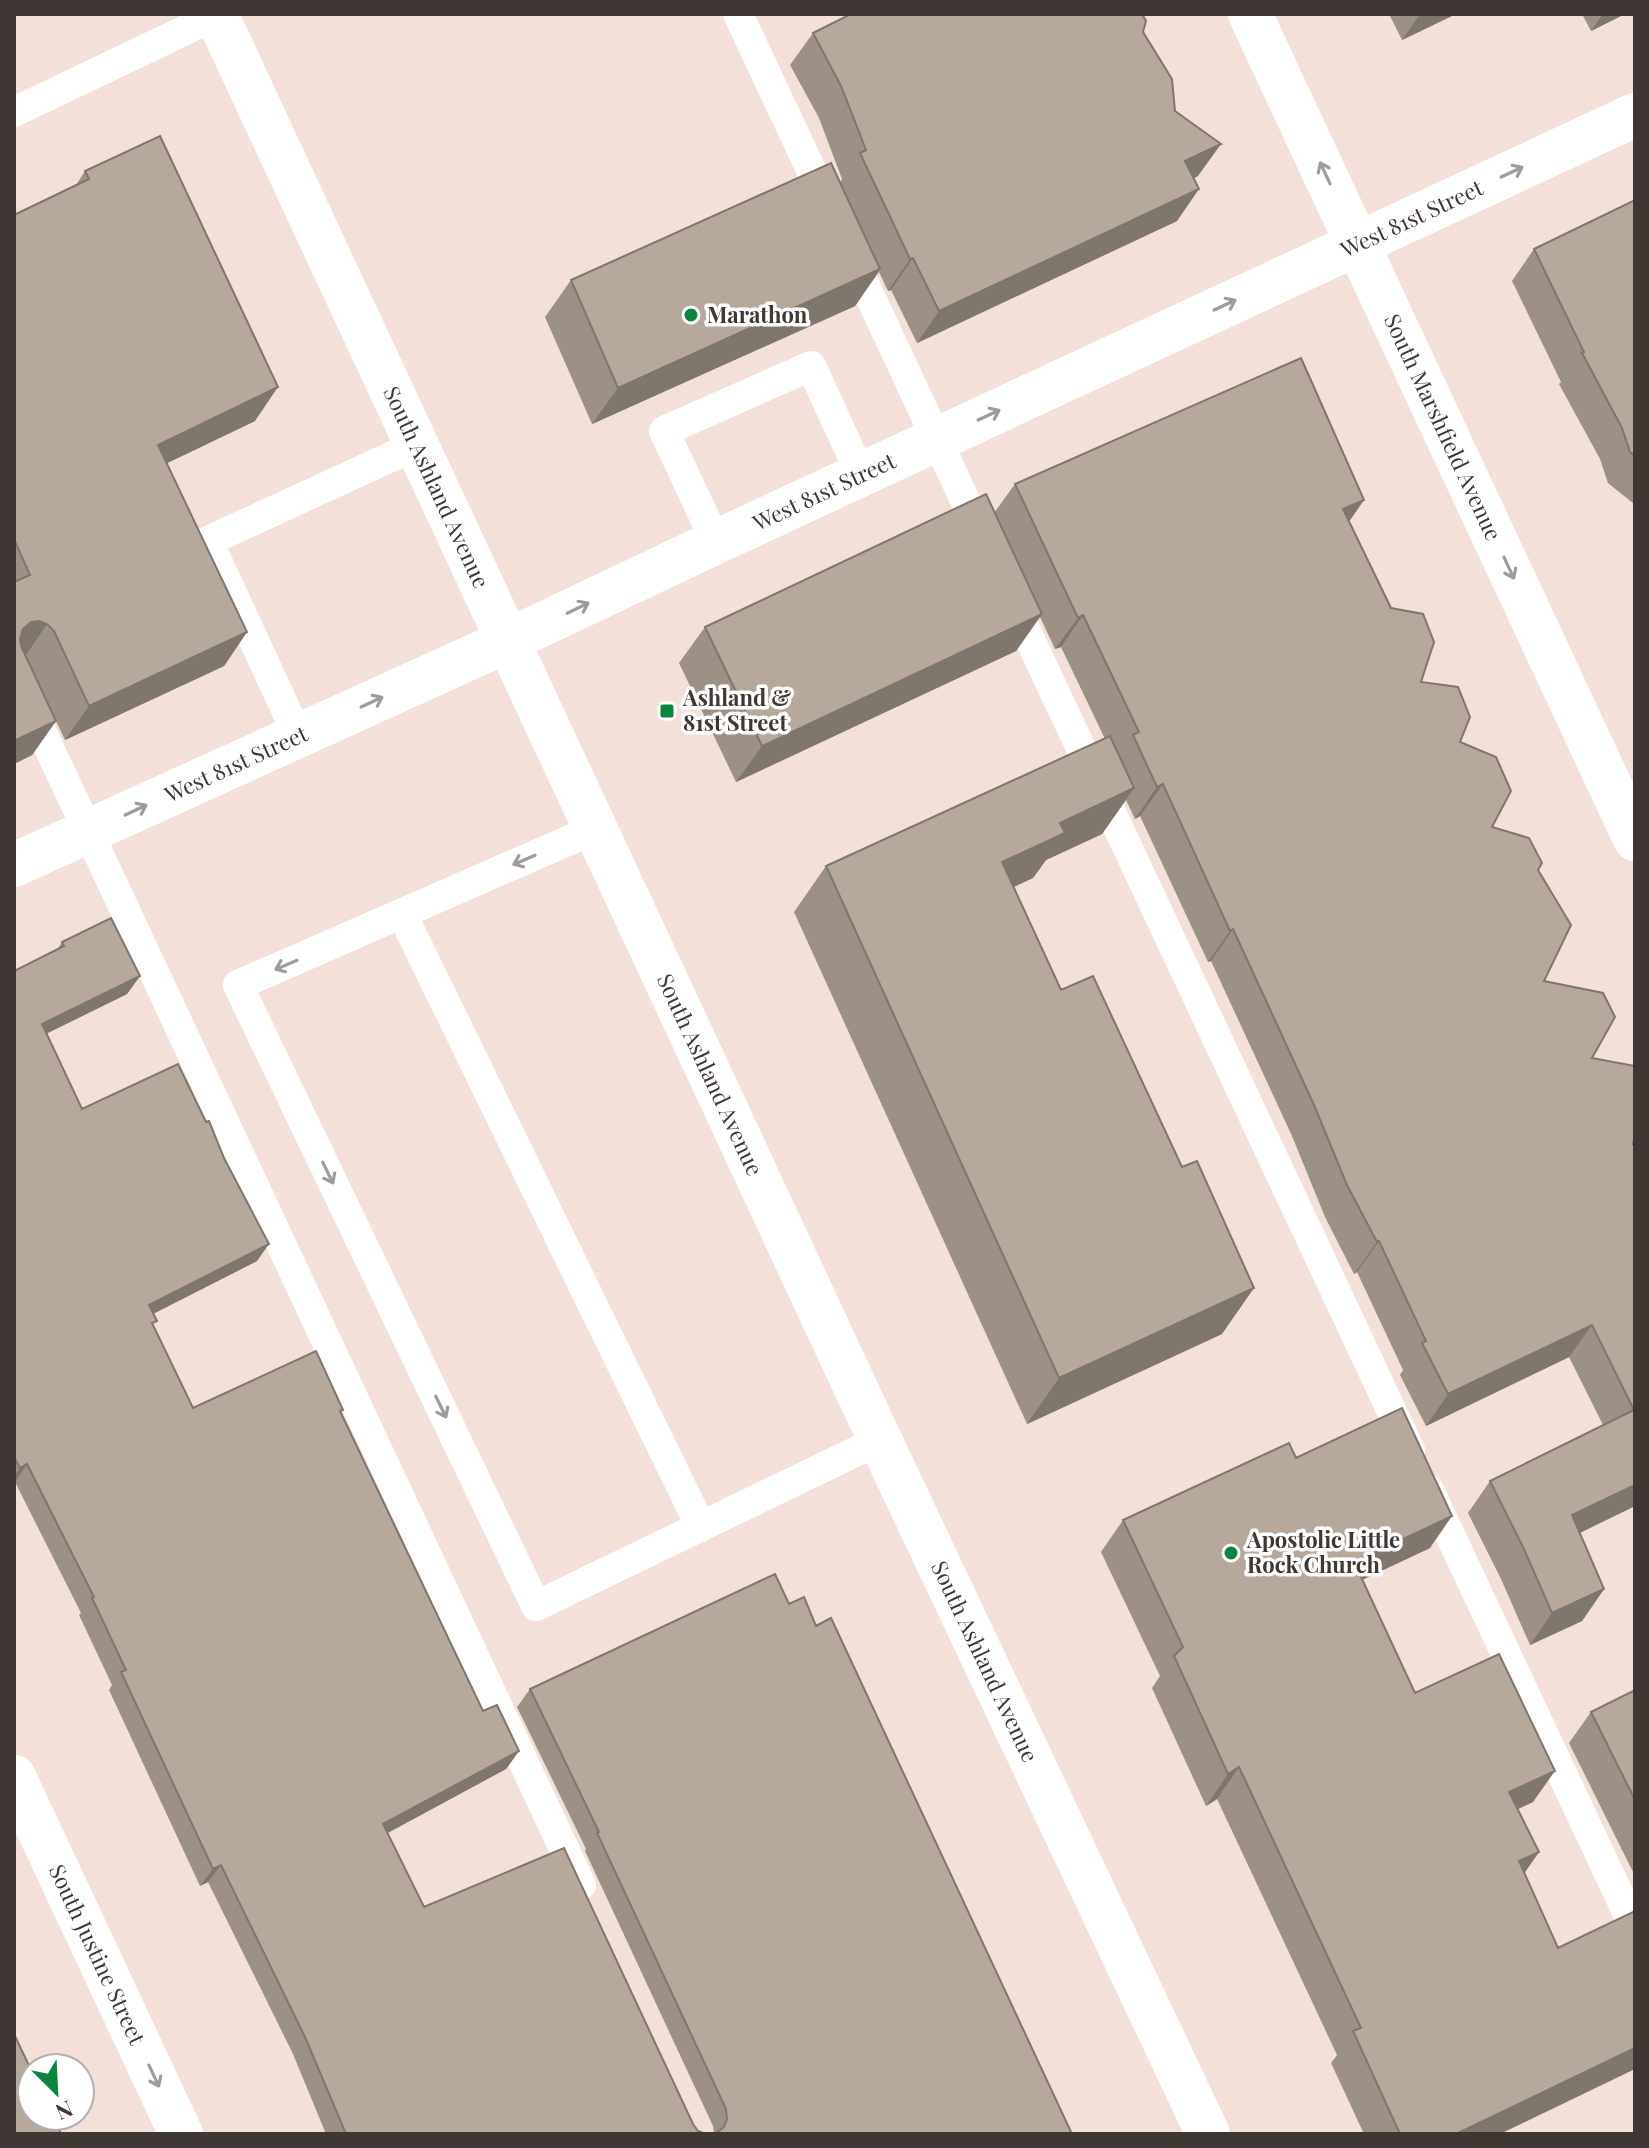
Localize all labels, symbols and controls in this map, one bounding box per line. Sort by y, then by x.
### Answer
one-way arrow [1317,161,1332,185]
one-way arrow [1499,164,1524,179]
street label: West 81st Street [1334,171,1489,264]
one-way arrow [1213,297,1237,312]
place label: Marathon [707,299,808,329]
marker: Marathon [682,306,700,324]
street label: South Marshfield Avenue [1378,309,1509,545]
street label: South Ashland Avenue [377,381,497,593]
one-way arrow [977,406,1001,421]
street label: West 81st Street [747,444,901,537]
one-way arrow [1502,556,1517,580]
one-way arrow [565,600,589,615]
place label: Ashland & 81st Street [682,682,791,737]
one-way arrow [360,694,384,709]
marker: Ashland & 81st Street [658,702,676,720]
street label: West 81st Street [159,717,313,809]
one-way arrow [124,802,148,817]
one-way arrow [512,854,537,869]
one-way arrow [274,958,298,973]
street label: South Ashland Avenue [651,968,771,1180]
one-way arrow [321,1160,336,1184]
one-way arrow [434,1395,449,1419]
place label: Apostolic Little Rock Church [1246,1524,1400,1579]
marker: Apostolic Little Rock Church [1222,1544,1240,1562]
street label: South Ashland Avenue [925,1555,1046,1767]
street label: South Justine Street [43,1859,153,2050]
north arrow [16,2052,96,2132]
one-way arrow [147,2063,162,2088]
text: N [51,2094,78,2128]

